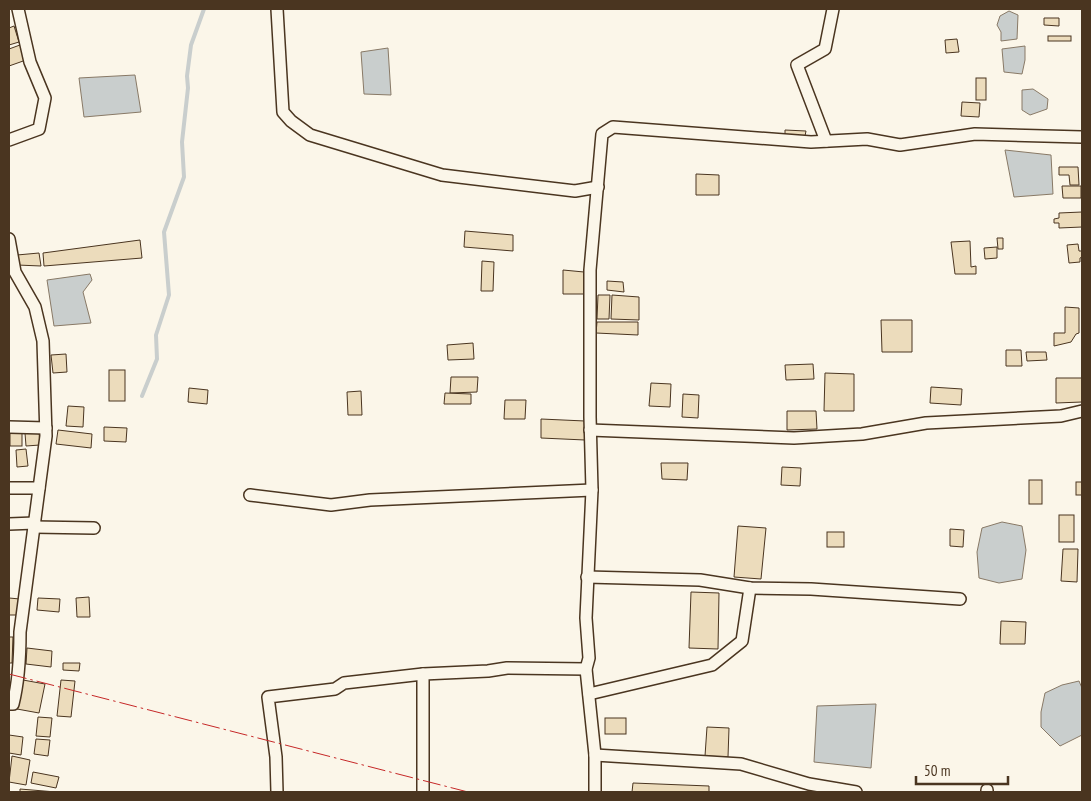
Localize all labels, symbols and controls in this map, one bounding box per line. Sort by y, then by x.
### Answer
scale bar [916,754,1008,786]
text: 50 m [924,761,950,780]

